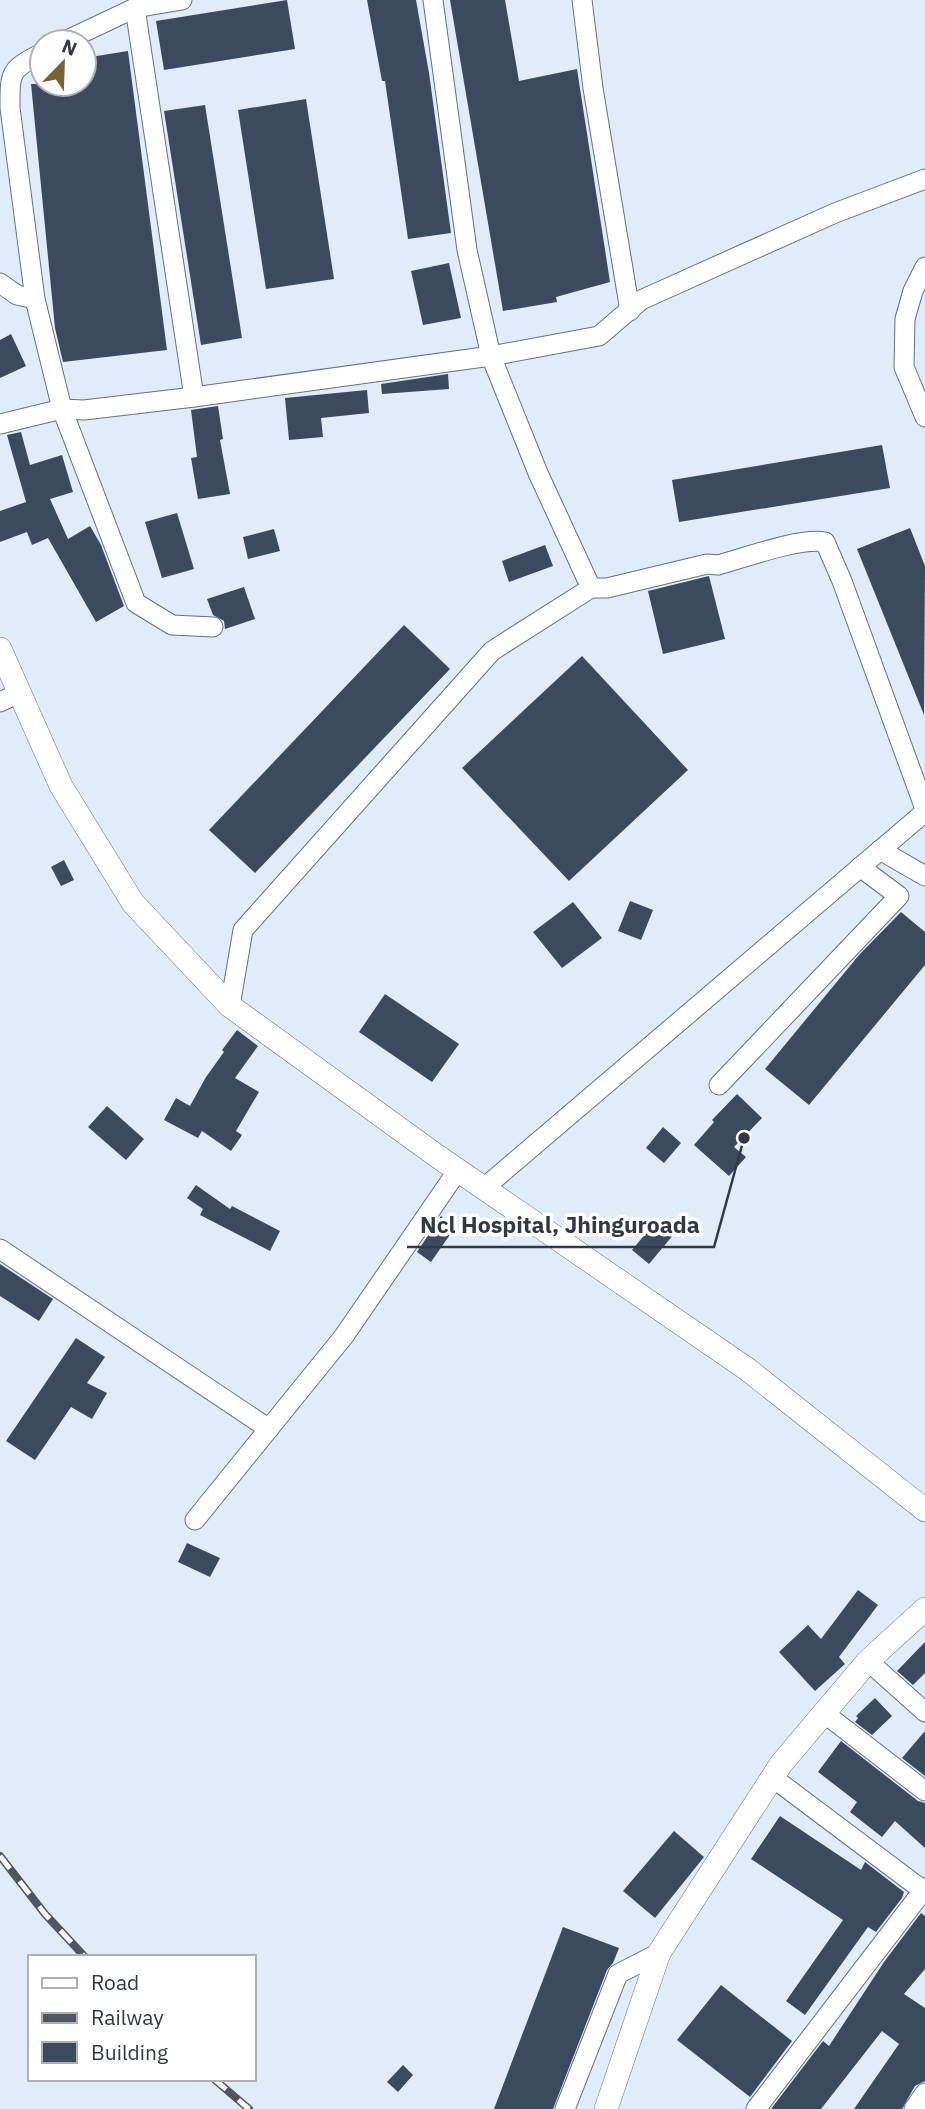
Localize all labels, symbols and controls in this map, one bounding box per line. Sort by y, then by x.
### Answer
north arrow [28,28,98,98]
text: N [59,34,81,61]
callout: Ncl Hospital, Jhinguroada [407,1203,714,1247]
text: Ncl Hospital, Jhinguroada [420,1209,700,1239]
legend [28,1955,256,2081]
text: Road [91,1968,139,1996]
text: Railway [91,2003,164,2031]
text: Building [91,2038,168,2066]

